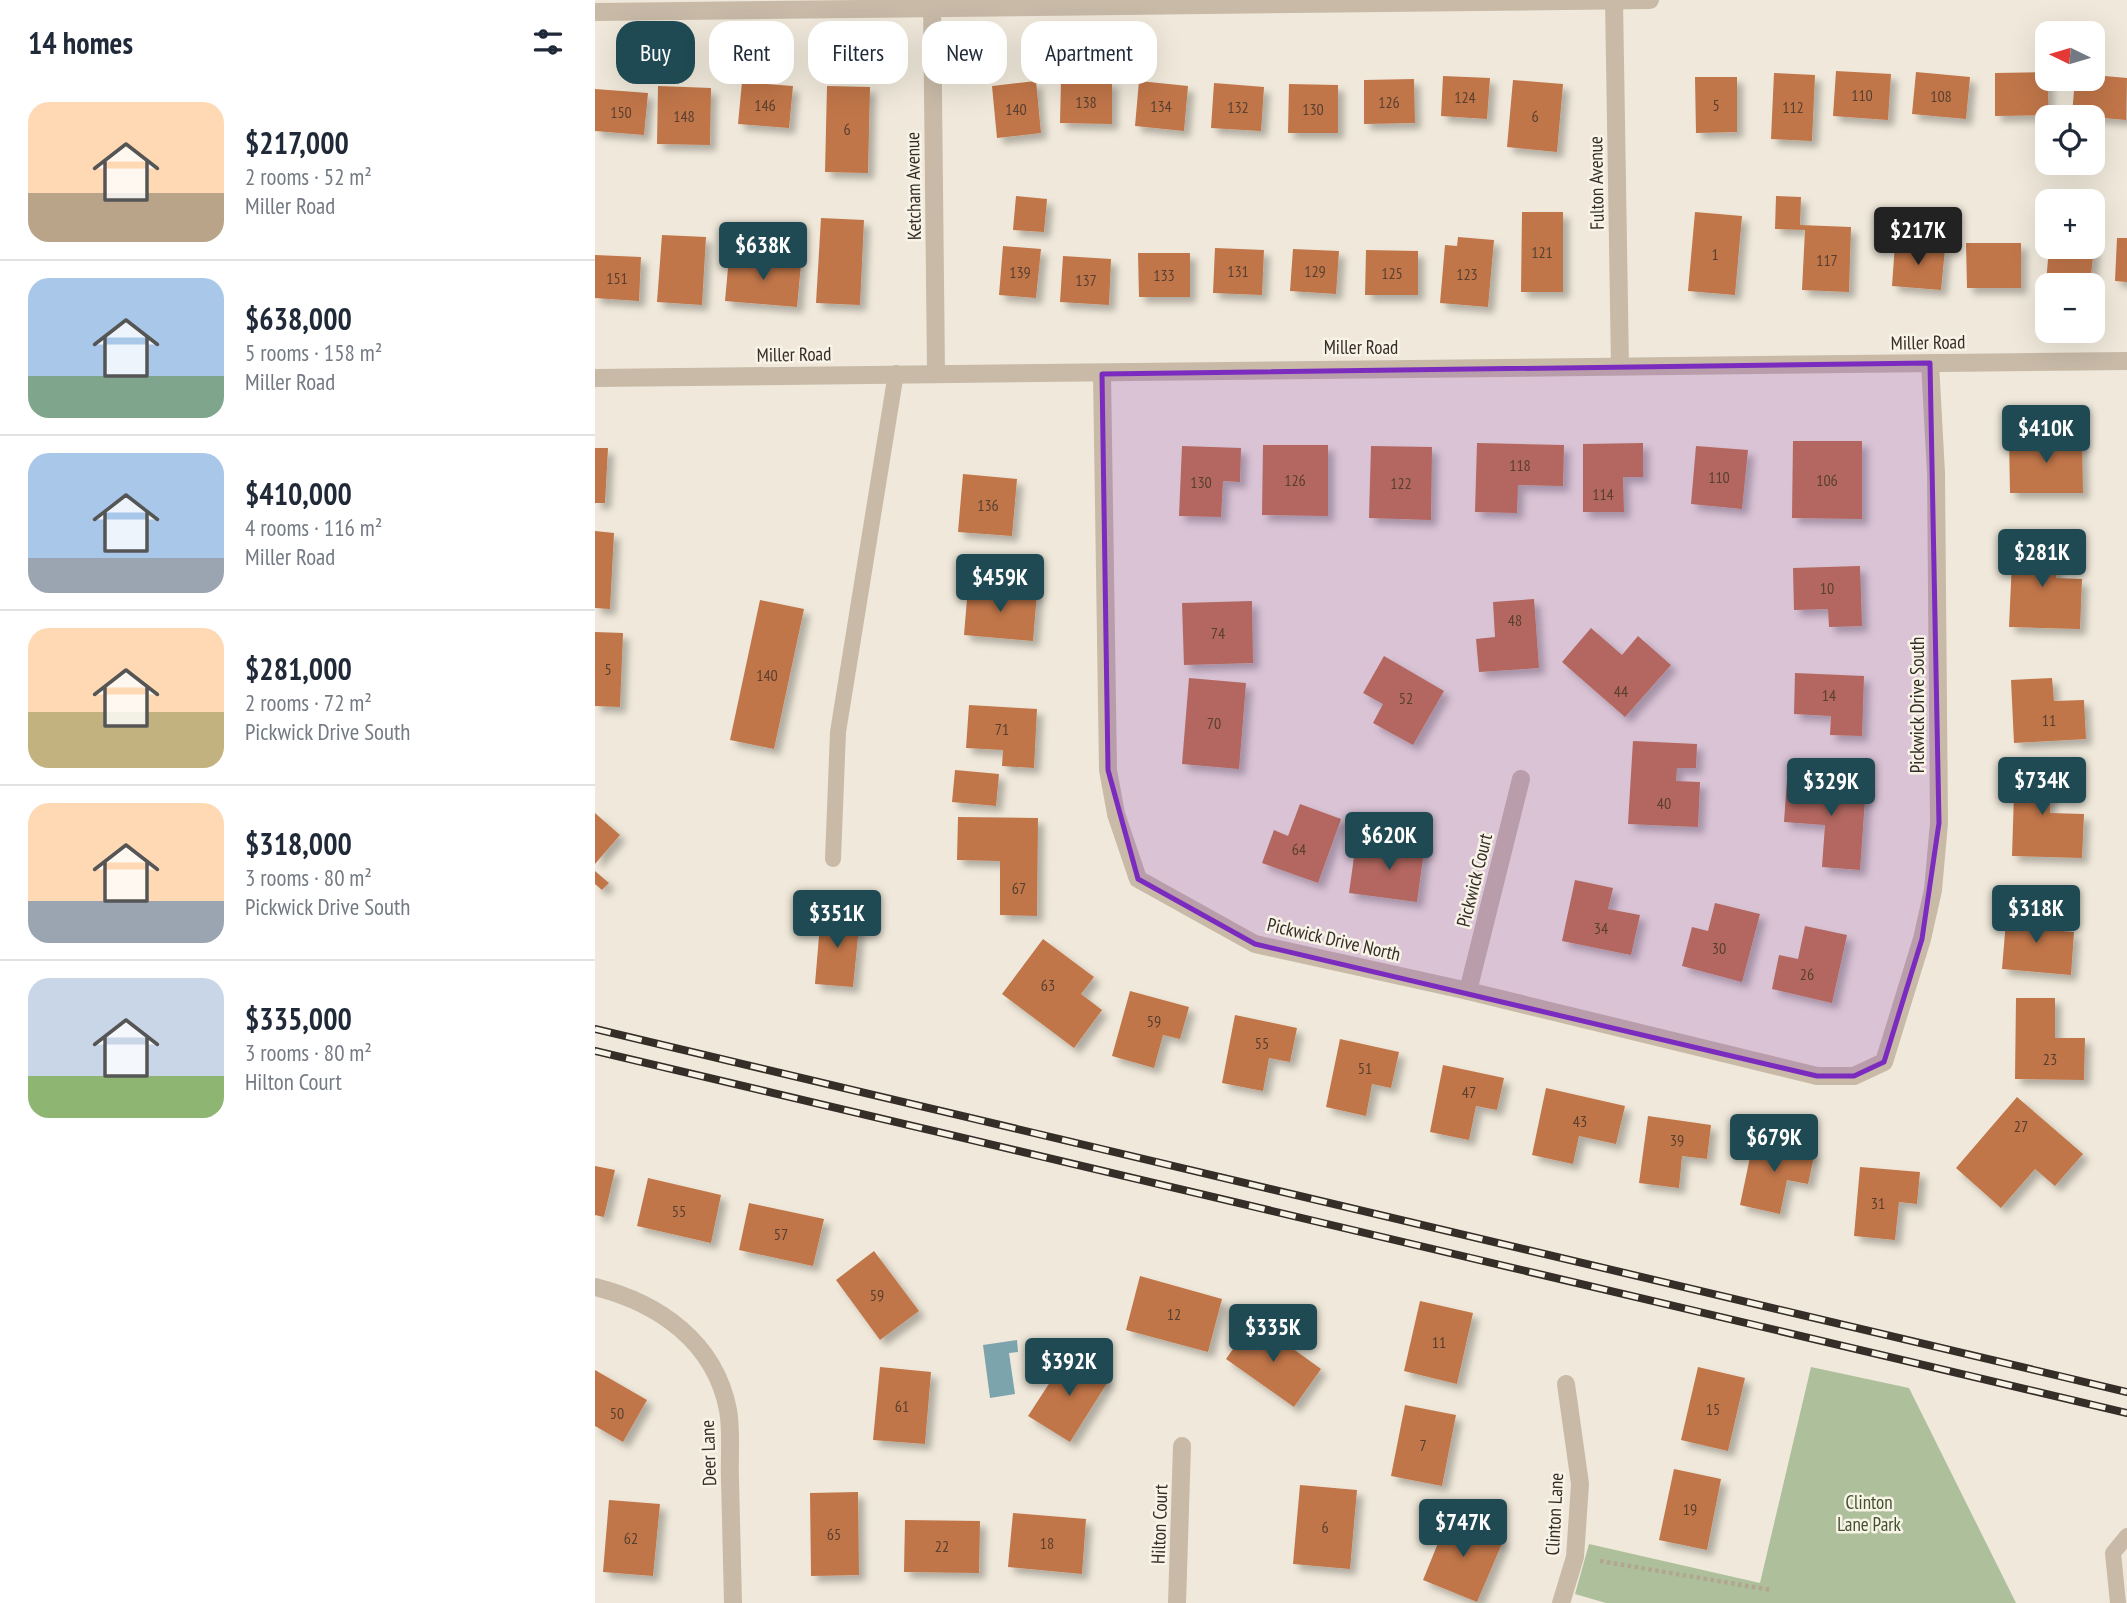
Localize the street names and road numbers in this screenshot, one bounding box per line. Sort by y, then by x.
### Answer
street label: Ketcham Avenue [900,132,926,240]
street label: Fulton Avenue [1583,136,1609,230]
street label: Miller Road [1891,329,1965,355]
street label: Miller Road [1324,335,1398,359]
street label: Miller Road [757,341,831,367]
street label: Pickwick Drive South [1905,637,1929,773]
street label: Pickwick Court [1451,830,1497,929]
street label: Pickwick Drive North [1265,912,1403,966]
street label: Deer Lane [695,1419,721,1486]
street label: Clinton Lane [1540,1472,1568,1556]
street label: Hilton Court [1146,1483,1172,1564]

